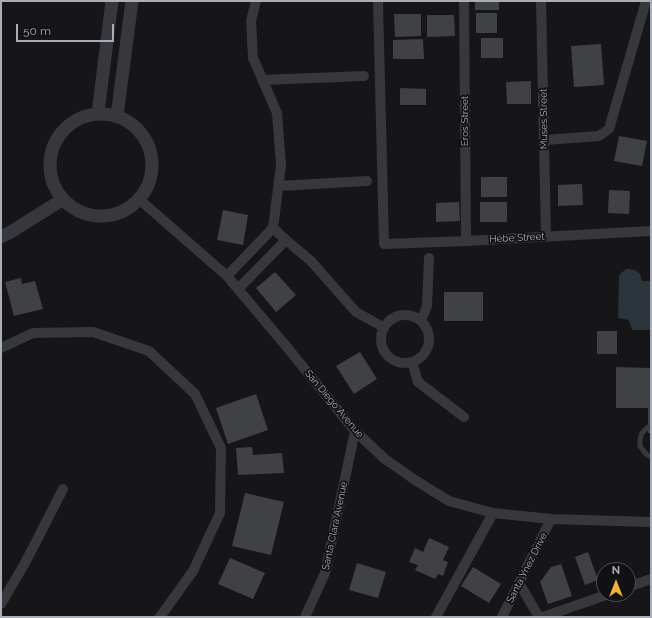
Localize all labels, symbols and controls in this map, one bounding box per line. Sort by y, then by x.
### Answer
scale bar [18,16,116,42]
text: 50 m [23,24,51,38]
street label: Muses Street [537,89,551,149]
street label: Eros Street [459,96,471,146]
street label: Hebe Street [489,231,545,245]
street label: San Diego Avenue [302,368,366,440]
street label: Santa Clara Avenue [320,481,350,571]
street label: Santa Ynez Drive [504,531,550,605]
north arrow [596,562,636,602]
text: N [612,564,620,577]

